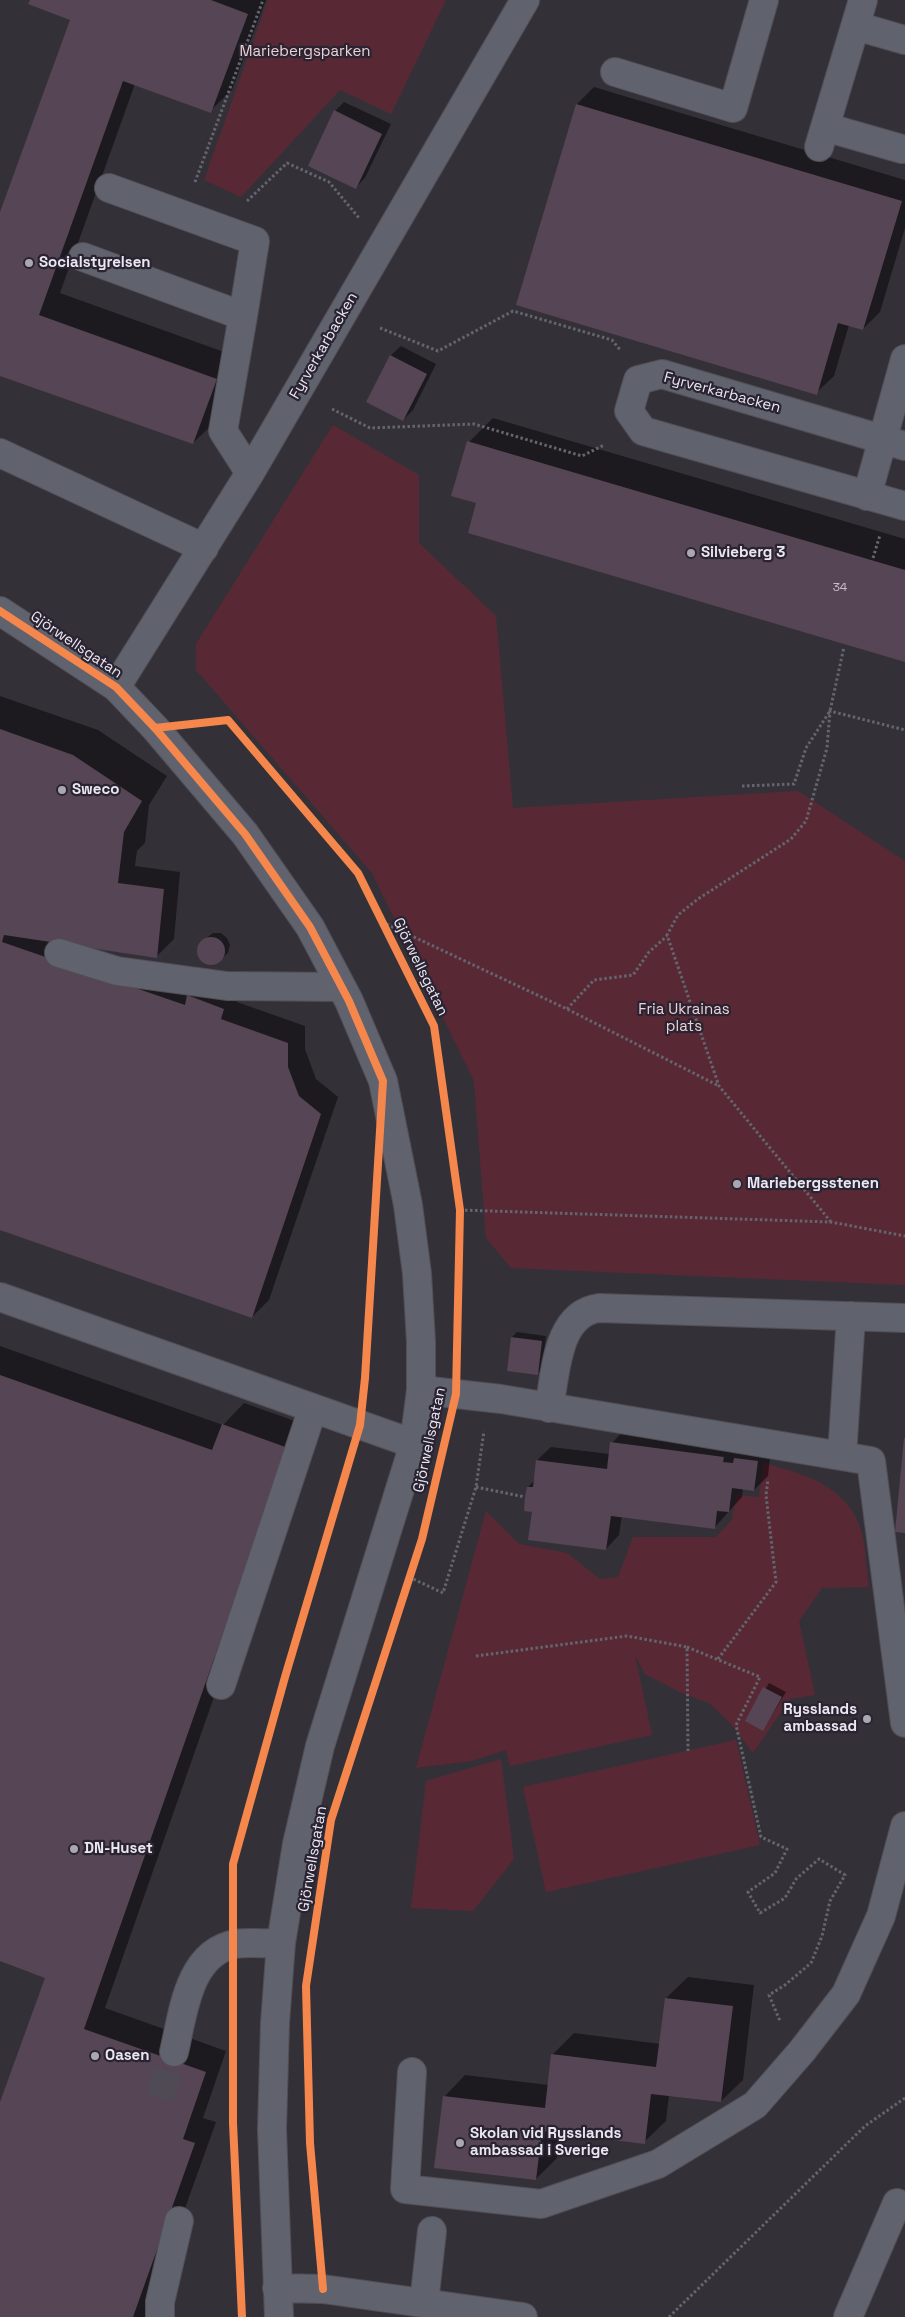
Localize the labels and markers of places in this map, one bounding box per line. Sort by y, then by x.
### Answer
place label: Socialstyrelsen [39,254,151,272]
marker: Socialstyrelsen [23,257,35,269]
place label: Silvieberg 3 [701,544,785,562]
marker: Silvieberg 3 [685,547,697,559]
place label: Sweco [72,781,119,799]
marker: Sweco [56,784,68,796]
place label: Mariebergsstenen [747,1175,879,1193]
marker: Mariebergsstenen [731,1178,743,1190]
place label: Rysslands ambassad [783,1701,857,1736]
marker: Rysslands ambassad [861,1713,873,1725]
place label: DN-Huset [84,1840,153,1858]
marker: DN-Huset [68,1843,80,1855]
place label: Oasen [105,2047,150,2065]
marker: Oasen [89,2050,101,2062]
place label: Skolan vid Rysslands ambassad i Sverige [470,2125,621,2160]
marker: Skolan vid Rysslands ambassad i Sverige [454,2137,466,2149]

